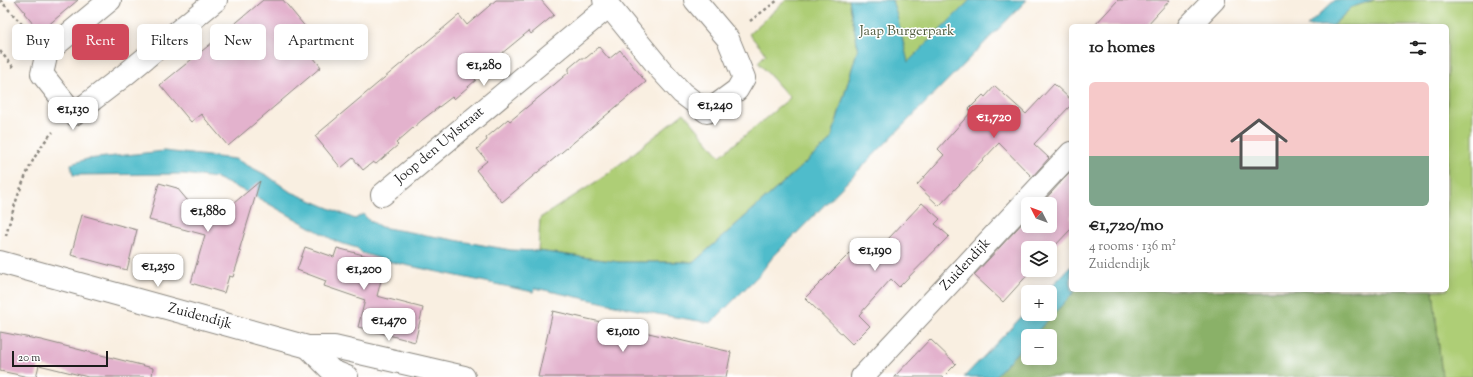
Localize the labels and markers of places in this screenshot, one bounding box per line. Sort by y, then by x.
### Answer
pin: €1,280 [451,53,517,87]
pin: €1,240 [682,93,748,127]
pin: €1,130 [40,97,106,131]
pin: €1,720 [961,105,1027,139]
pin: €1,880 [175,199,241,233]
pin: €1,190 [842,238,908,272]
pin: €1,250 [125,254,191,288]
pin: €1,200 [331,257,397,291]
pin: €1,470 [356,308,422,342]
pin: €1,010 [590,319,656,353]

